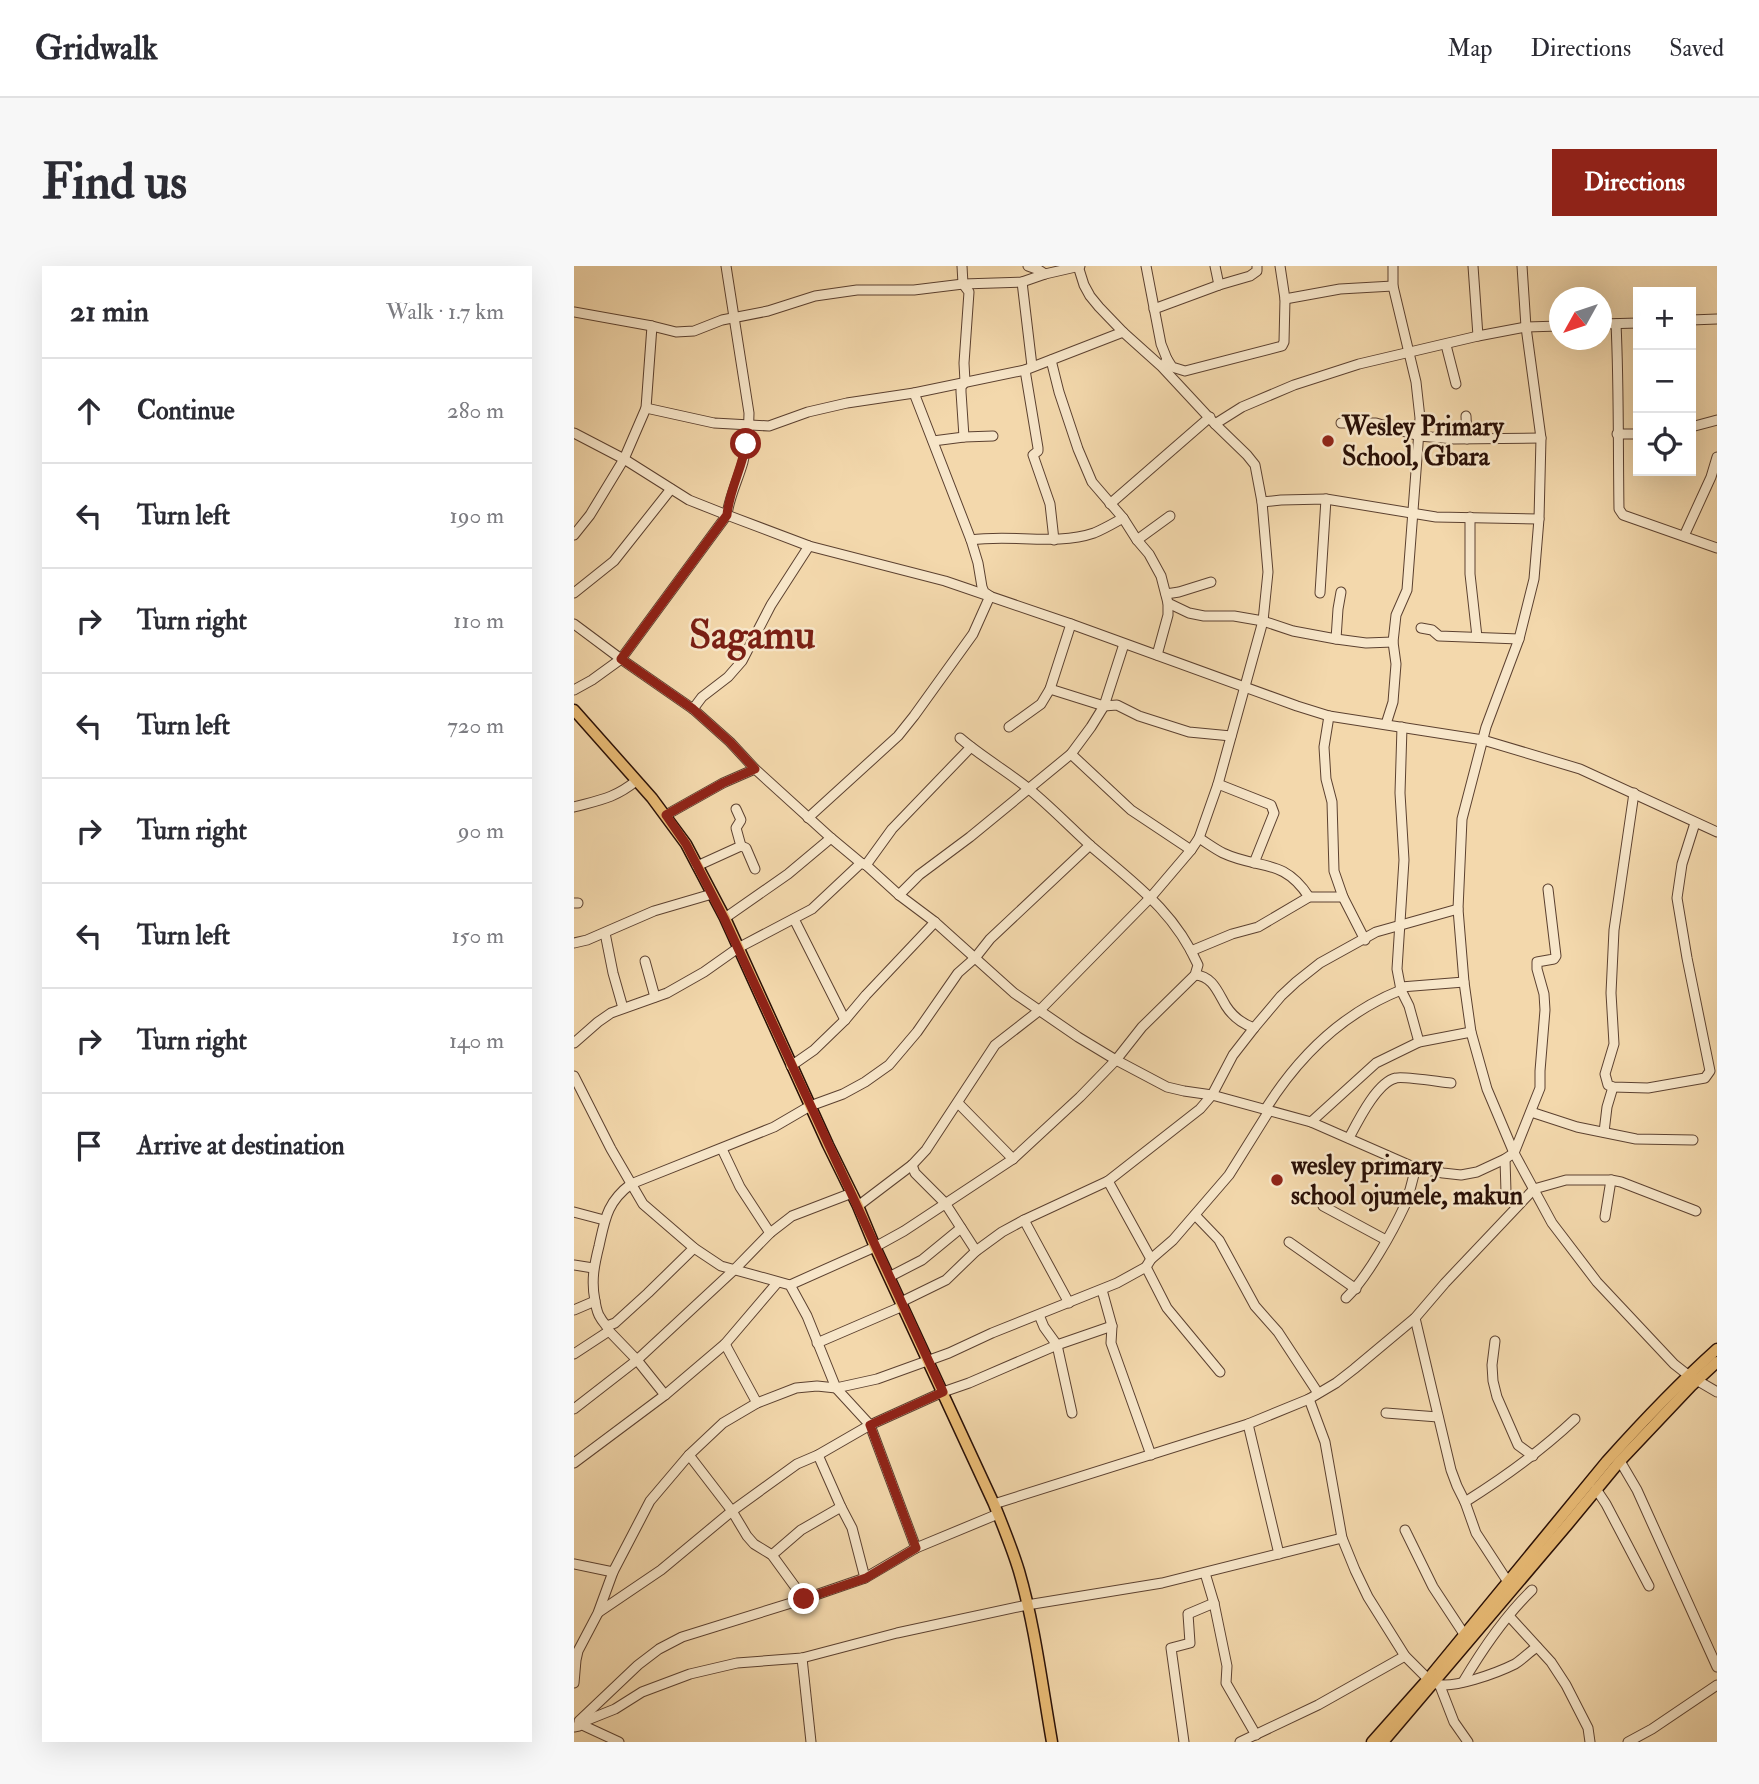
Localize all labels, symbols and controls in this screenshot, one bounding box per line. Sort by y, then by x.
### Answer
text: Gridwalk [35,28,158,69]
text: Map [1447,33,1492,64]
text: Directions [1530,33,1631,64]
text: Saved [1669,33,1724,64]
button: Directions [1552,149,1717,216]
text: Find us [42,152,187,213]
north arrow [1549,287,1612,350]
map controls [1633,287,1696,476]
button: + [1633,287,1696,350]
text: 21 min [70,293,149,330]
text: Walk · 1.7 km [386,297,504,326]
button: − [1633,350,1696,413]
icon: ahead [70,392,108,430]
text: Continue [137,395,235,427]
text: 280 m [447,396,504,425]
place label: Wesley Primary School, Gbara [1341,411,1505,473]
button: locate [1633,413,1696,476]
route start [730,428,761,459]
marker: Wesley Primary School, Gbara [1320,433,1336,449]
icon: left [70,497,108,535]
text: Turn left [137,500,230,532]
text: 190 m [450,501,504,530]
icon: right [70,602,108,640]
text: Turn right [137,605,247,637]
text: 110 m [453,606,504,635]
district label: Sagamu [689,610,815,661]
icon: left [70,707,108,745]
text: Turn left [137,710,230,742]
text: 720 m [447,711,504,740]
icon: right [70,812,108,850]
text: Turn right [137,815,247,847]
text: 90 m [458,816,504,845]
icon: left [70,917,108,955]
text: Turn left [137,920,230,952]
text: 150 m [451,921,504,950]
icon: right [70,1022,108,1060]
text: Turn right [137,1025,247,1057]
text: 140 m [449,1026,504,1055]
icon: arrive [70,1127,108,1165]
text: Arrive at destination [137,1130,345,1162]
place label: wesley primary school ojumele, makun [1290,1150,1524,1212]
marker: wesley primary school ojumele, makun [1269,1172,1285,1188]
route end [788,1583,819,1614]

